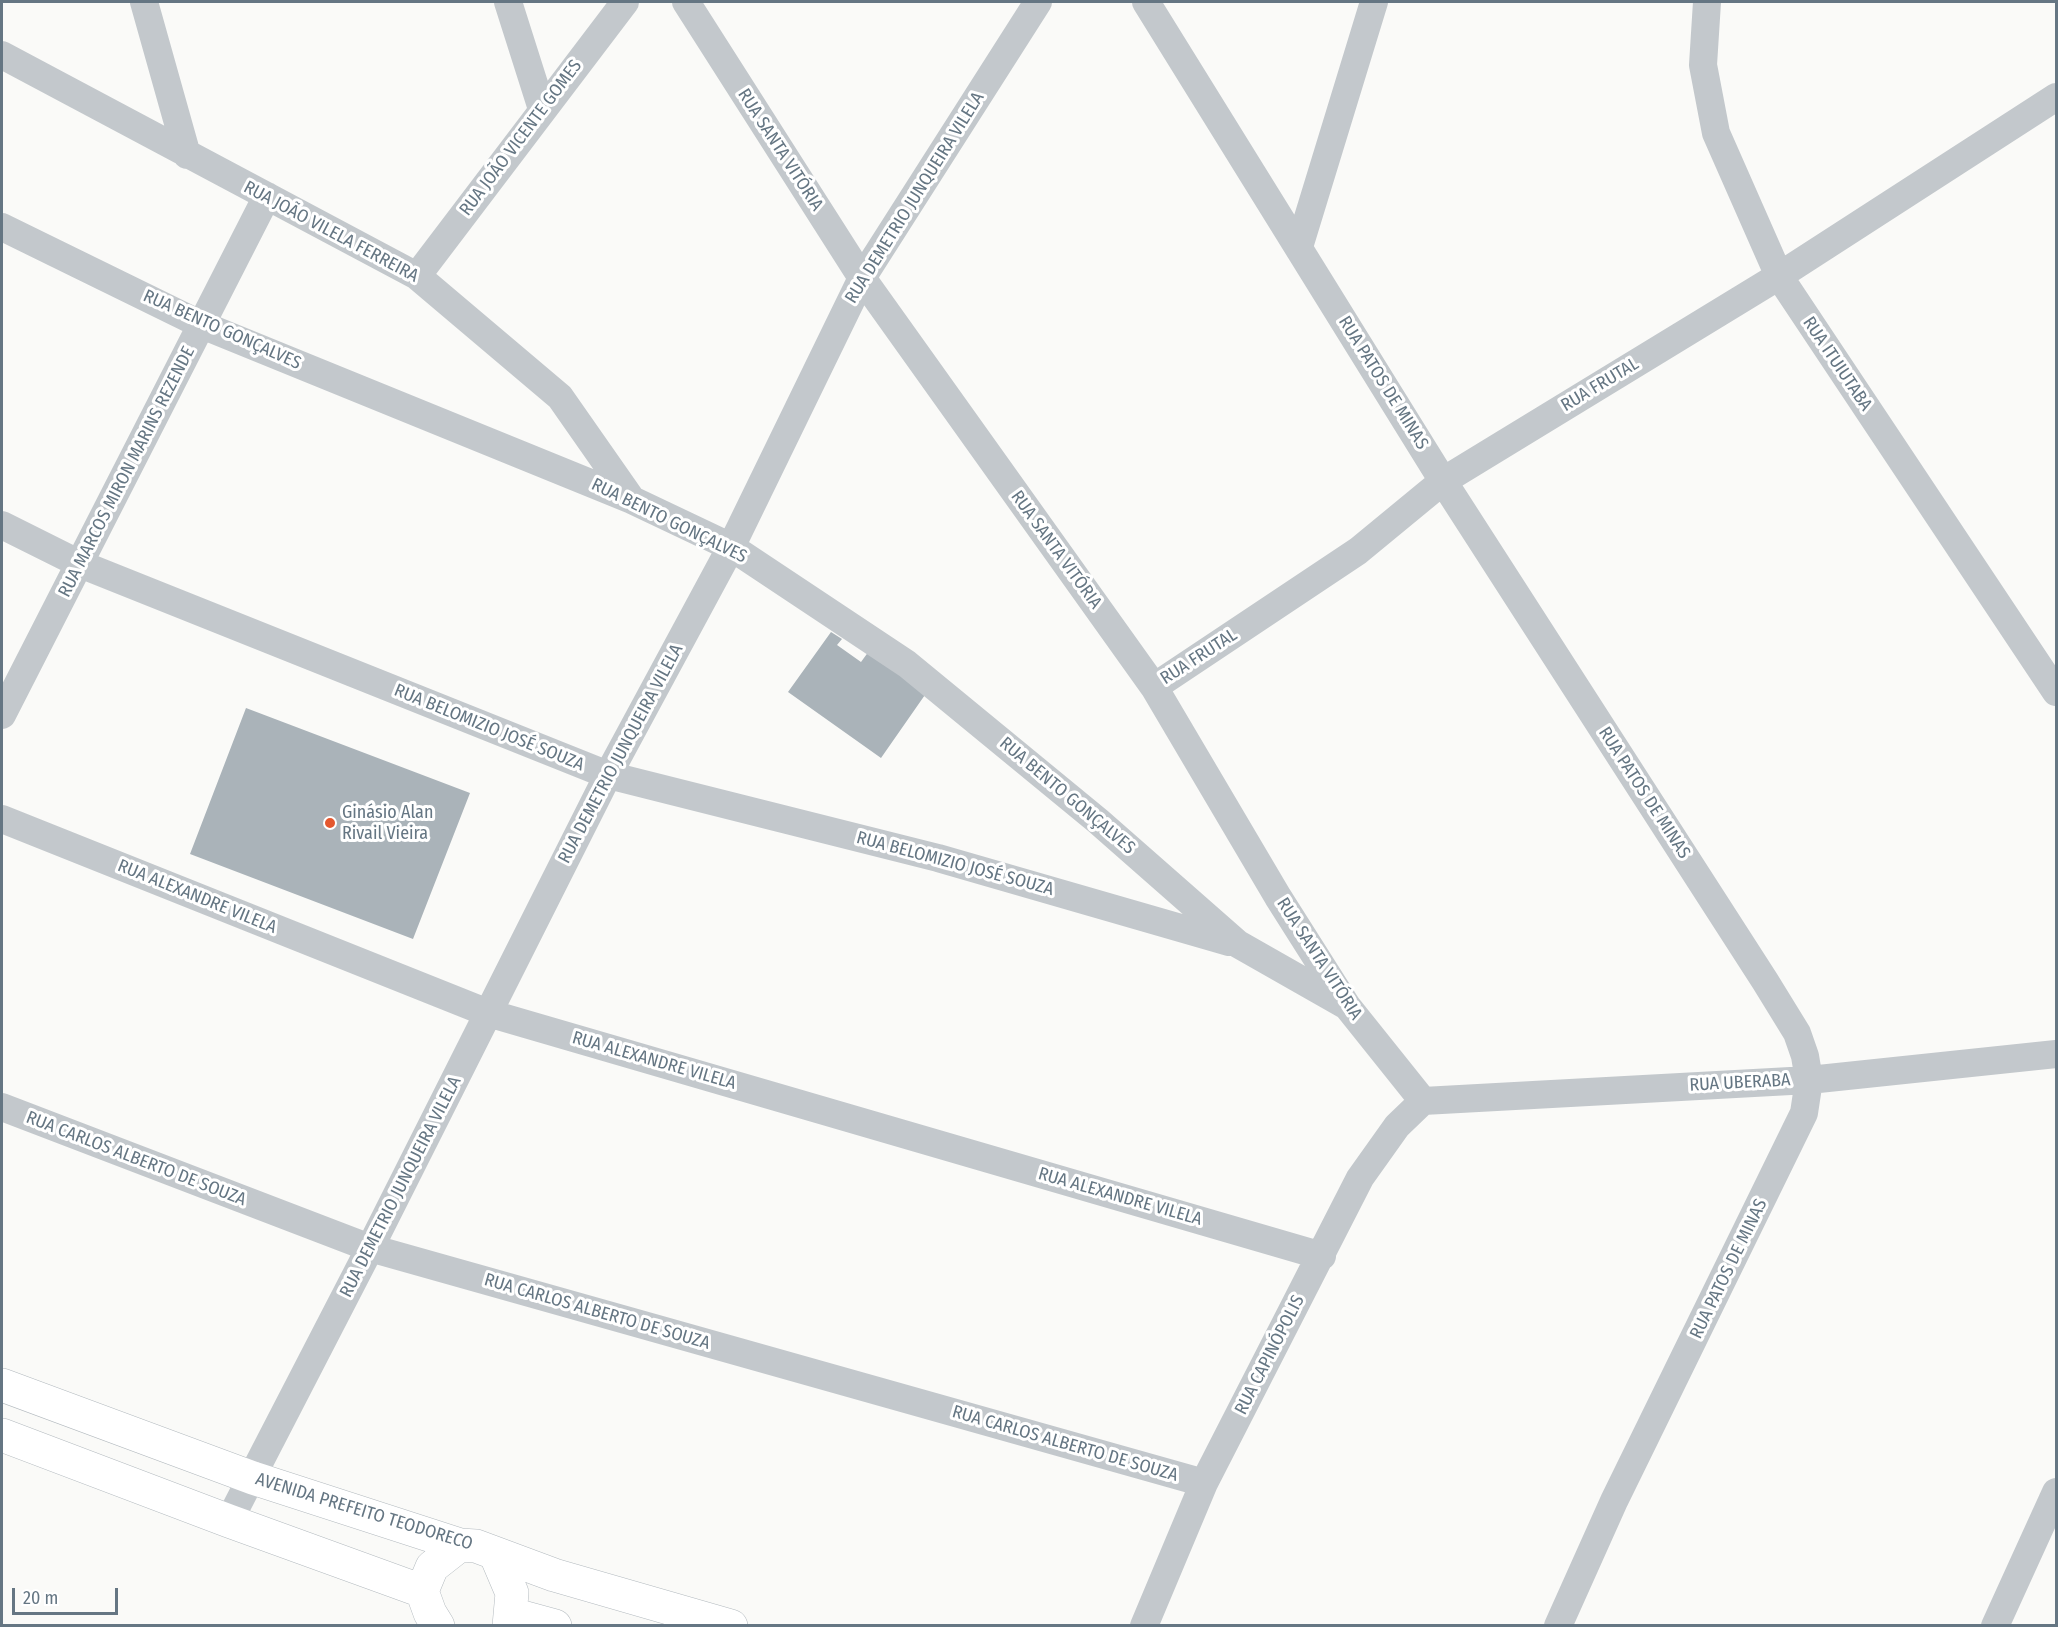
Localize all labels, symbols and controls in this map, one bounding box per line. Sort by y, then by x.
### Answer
street label: RUA JOÃO VICENTE GOMES [455,56,587,220]
street label: RUA SANTA VITÓRIA [733,85,827,215]
street label: RUA DEMETRIO JUNQUEIRA VILELA [841,88,989,308]
street label: RUA JOÃO VILELA FERREIRA [240,177,422,287]
street label: RUA BENTO GONÇALVES [140,285,304,375]
street label: RUA PATOS DE MINAS [1333,312,1433,454]
street label: RUA ITUIUTABA [1798,313,1876,415]
street label: RUA MARCOS MIRON MARINS REZENDE [54,343,200,601]
street label: RUA FRUTAL [1557,353,1643,417]
street label: RUA BENTO GONÇALVES [588,474,750,568]
street label: RUA SANTA VITÓRIA [1006,487,1106,613]
street label: RUA FRUTAL [1157,624,1241,690]
street label: RUA DEMETRIO JUNQUEIRA VILELA [554,641,688,867]
street label: RUA BELOMIZIO JOSÉ SOUZA [391,680,587,776]
street label: RUA PATOS DE MINAS [1593,723,1695,863]
street label: RUA BENTO GONÇALVES [995,733,1139,859]
place label: Ginásio Alan Rivail Vieira [342,802,433,844]
marker: Ginásio Alan Rivail Vieira [323,816,337,830]
street label: RUA BELOMIZIO JOSÉ SOUZA [854,827,1056,901]
street label: RUA ALEXANDRE VILELA [114,855,280,939]
street label: RUA SANTA VITÓRIA [1272,894,1366,1024]
street label: RUA ALEXANDRE VILELA [570,1027,738,1095]
street label: RUA UBERABA [1689,1070,1791,1096]
street label: RUA DEMETRIO JUNQUEIRA VILELA [336,1073,466,1301]
street label: RUA CARLOS ALBERTO DE SOUZA [23,1107,249,1211]
street label: RUA ALEXANDRE VILELA [1036,1163,1204,1231]
street label: RUA PATOS DE MINAS [1686,1196,1772,1342]
street label: RUA CARLOS ALBERTO DE SOUZA [482,1269,712,1355]
street label: RUA CAPINÓPOLIS [1231,1292,1309,1418]
street label: RUA CARLOS ALBERTO DE SOUZA [950,1401,1180,1487]
street label: AVENIDA PREFEITO TEODORECO [253,1469,475,1555]
scale bar [15,1576,122,1614]
text: 20 m [23,1587,58,1609]

